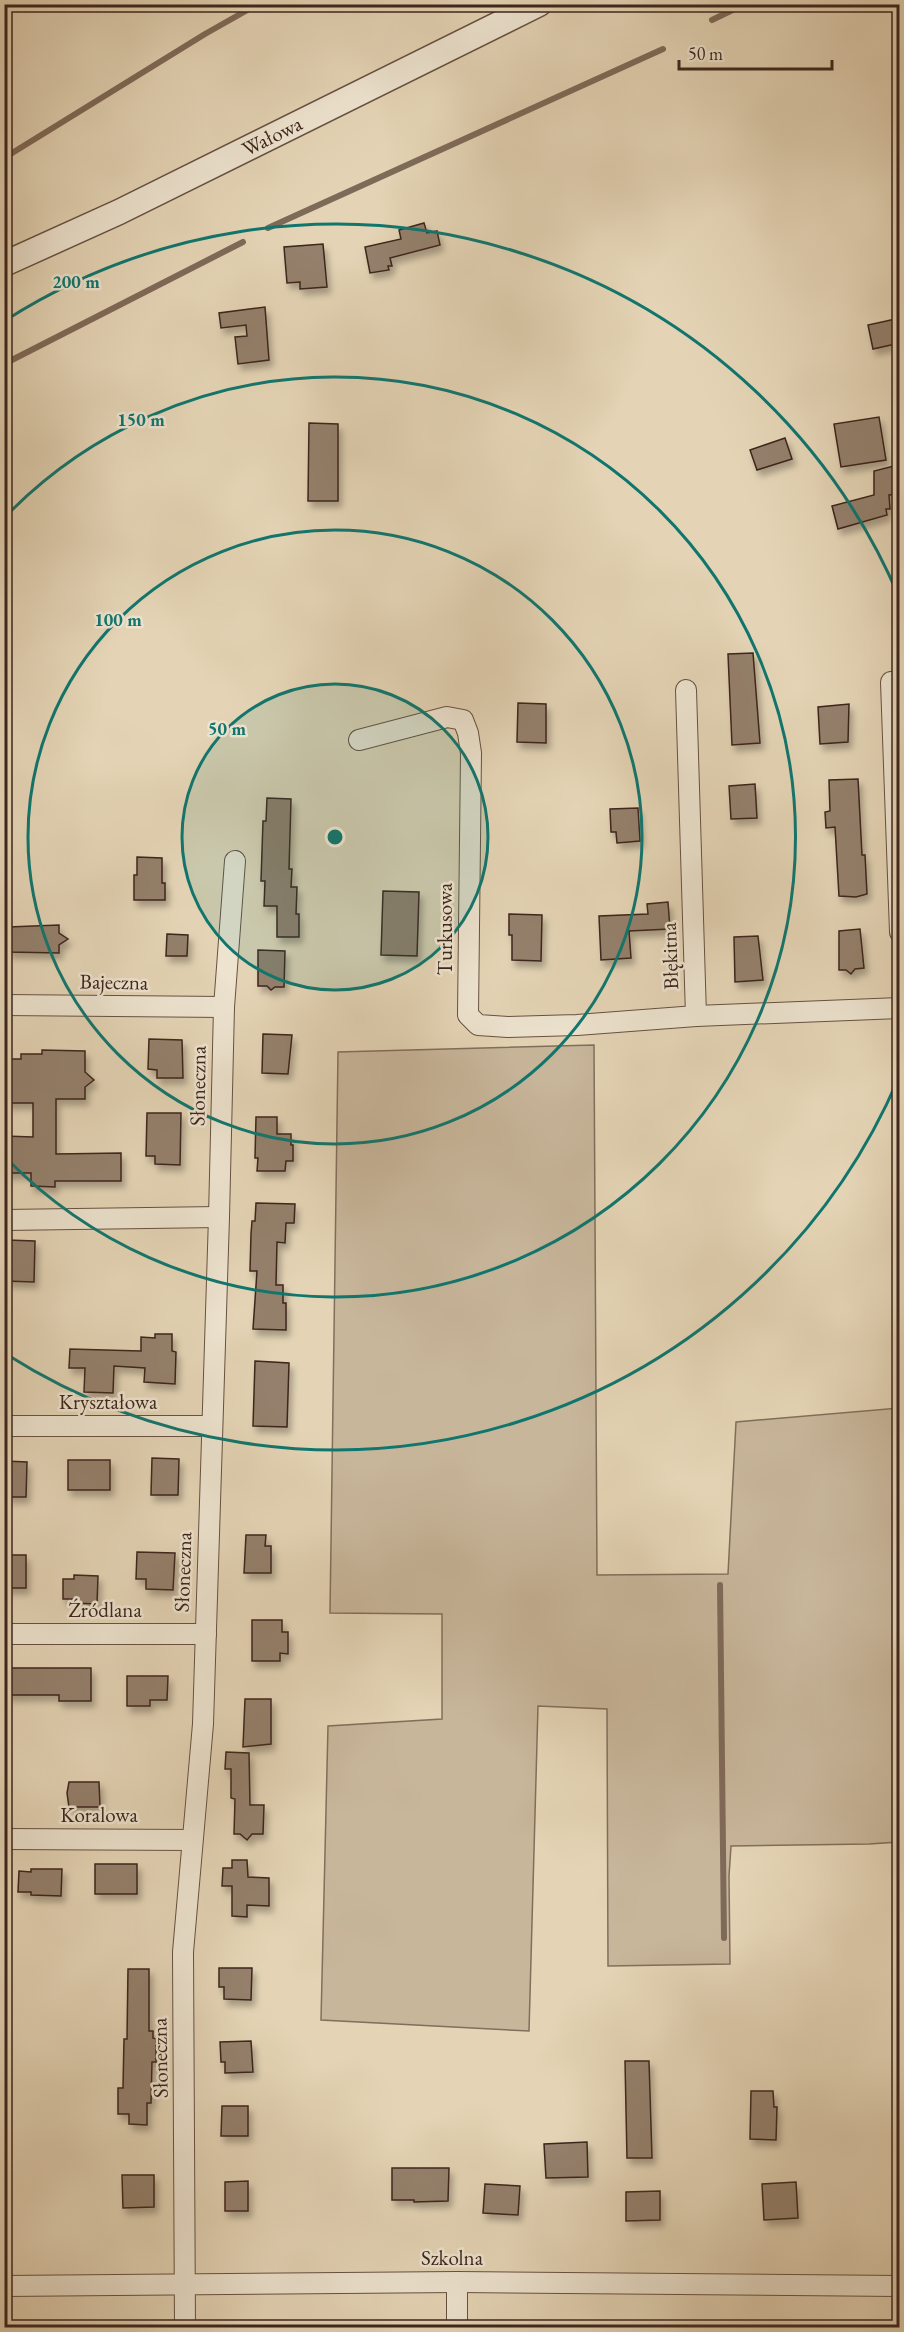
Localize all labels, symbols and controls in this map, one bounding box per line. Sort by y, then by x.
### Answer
scale bar [679,33,832,71]
text: 50 m [688,42,723,65]
street label: Wałowa [237,109,307,162]
text: 200 m [52,270,100,293]
text: 150 m [117,408,165,431]
text: 100 m [94,608,142,631]
text: 50 m [208,717,246,740]
centre of rings [325,827,345,847]
street label: Turkusowa [431,882,458,975]
street label: Błękitna [655,921,684,990]
street label: Bajeczna [79,967,149,996]
street label: Słoneczna [183,1045,212,1126]
street label: Kryształowa [59,1388,158,1415]
street label: Słoneczna [168,1531,197,1613]
street label: Źródlana [68,1596,142,1623]
street label: Koralowa [60,1801,138,1828]
street label: Słoneczna [145,2017,174,2098]
street label: Szkolna [421,2244,484,2271]

